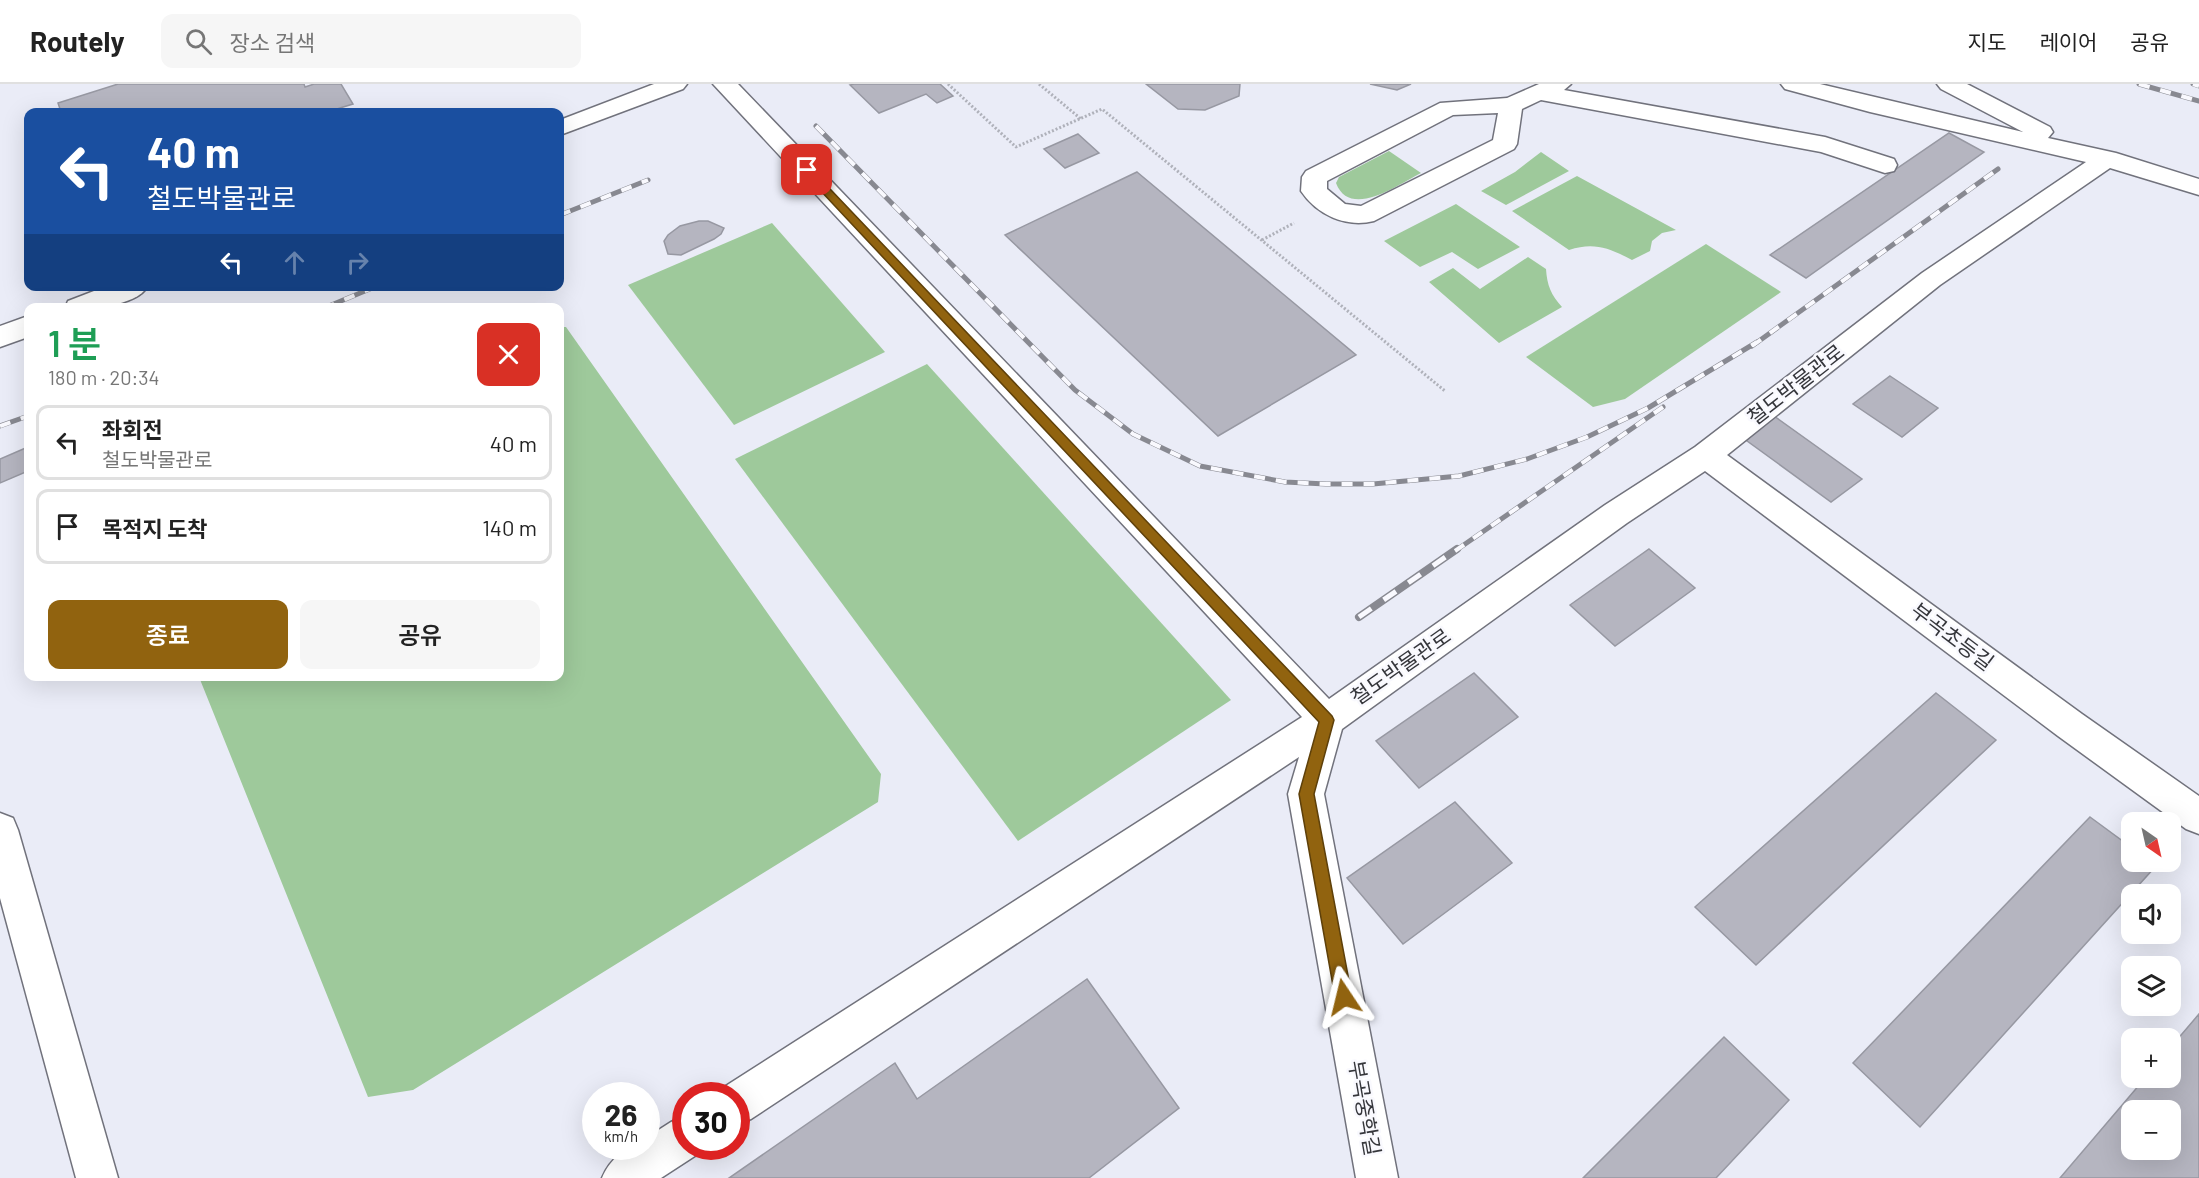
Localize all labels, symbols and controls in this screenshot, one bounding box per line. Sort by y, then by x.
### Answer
search box [161,14,581,68]
text: Routely [30,24,125,58]
icon: search [182,25,215,58]
text: 장소 검색 [230,29,315,55]
text: 지도 [1968,29,2006,54]
text: 레이어 [2039,29,2097,54]
text: 공유 [2130,29,2169,54]
text: 40 m [147,126,240,176]
icon: left [48,132,126,210]
pin [781,144,832,195]
icon: arrive [790,153,823,186]
text: 철도박물관로 [147,181,296,213]
icon: left [215,246,248,279]
icon: ahead [278,246,311,279]
icon: right [341,246,374,279]
text: 1 분 [48,321,101,364]
button: close [477,323,540,386]
street label: 철도박물관로 [1742,338,1848,429]
text: 180 m · 20:34 [48,365,160,389]
text: 좌회전 [102,416,163,442]
icon: left [51,426,84,459]
text: 40 m [490,430,537,456]
text: 철도박물관로 [102,447,212,471]
icon: arrive [51,510,84,543]
text: 140 m [482,514,537,540]
text: 목적지 도착 [102,515,208,541]
street label: 부곡초등길 [1907,597,1999,675]
button: 종료 [48,600,288,669]
button: 공유 [300,600,540,669]
street label: 철도박물관로 [1345,622,1455,709]
north arrow [2121,812,2181,872]
map controls [2121,812,2181,1160]
button: sound [2121,884,2181,944]
button: layers [2121,956,2181,1016]
position arrow [1312,965,1376,1029]
button: + [2121,1028,2181,1088]
street label: 부곡중학길 [1345,1058,1386,1157]
speed limit sign: 30 [672,1082,750,1160]
text: 26 [605,1096,637,1132]
button: − [2121,1100,2181,1160]
text: km/h [604,1127,638,1145]

